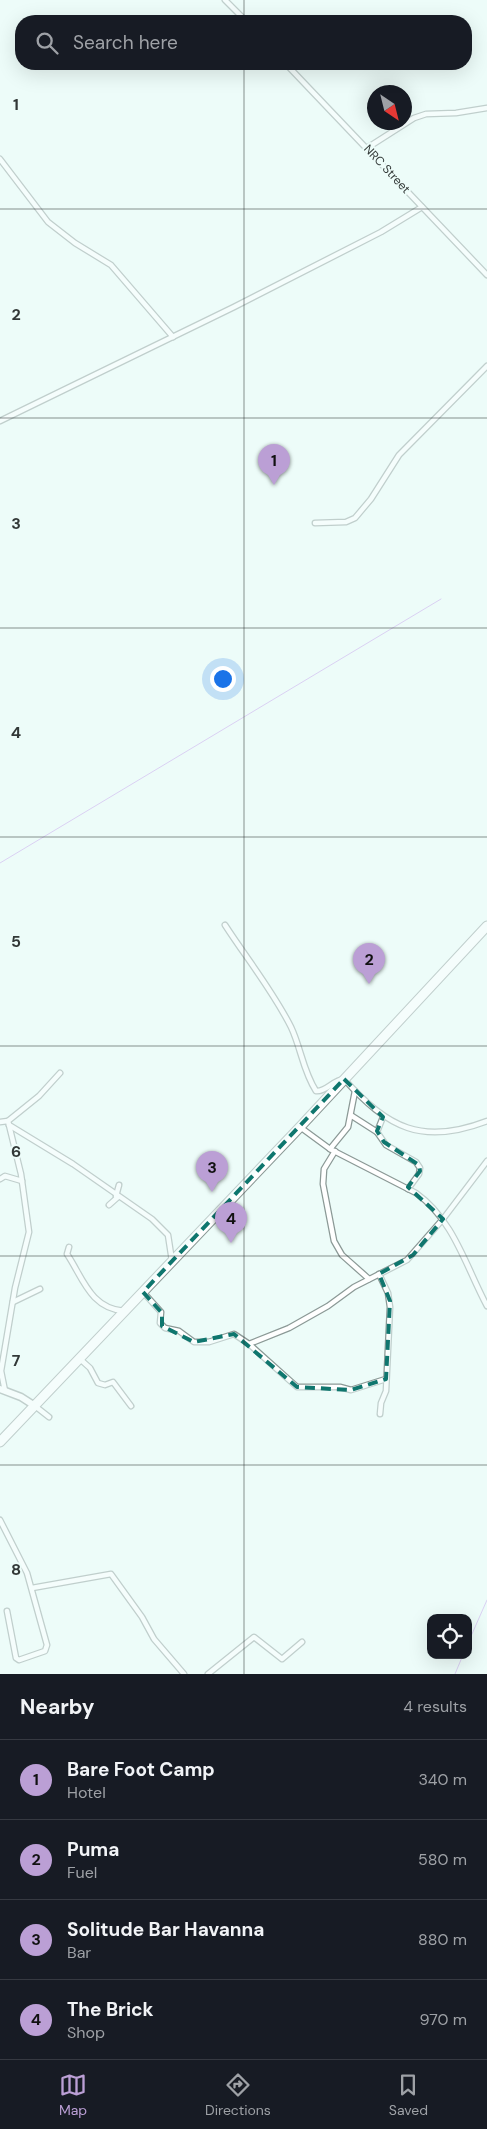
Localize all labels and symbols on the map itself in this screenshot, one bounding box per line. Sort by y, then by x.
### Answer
north arrow [367,85,412,130]
text: 1 [13,94,19,115]
street label: NRC Street [360,141,414,197]
text: 2 [11,304,21,325]
pin: 1 [258,444,290,485]
text: 3 [11,513,21,534]
your location [210,666,236,692]
text: 4 [11,722,21,743]
text: 5 [11,931,21,952]
pin: 2 [353,943,385,984]
text: 6 [11,1141,21,1162]
pin: 3 [196,1151,228,1192]
pin: 4 [215,1202,247,1243]
text: 7 [12,1350,21,1371]
text: 8 [11,1559,21,1580]

